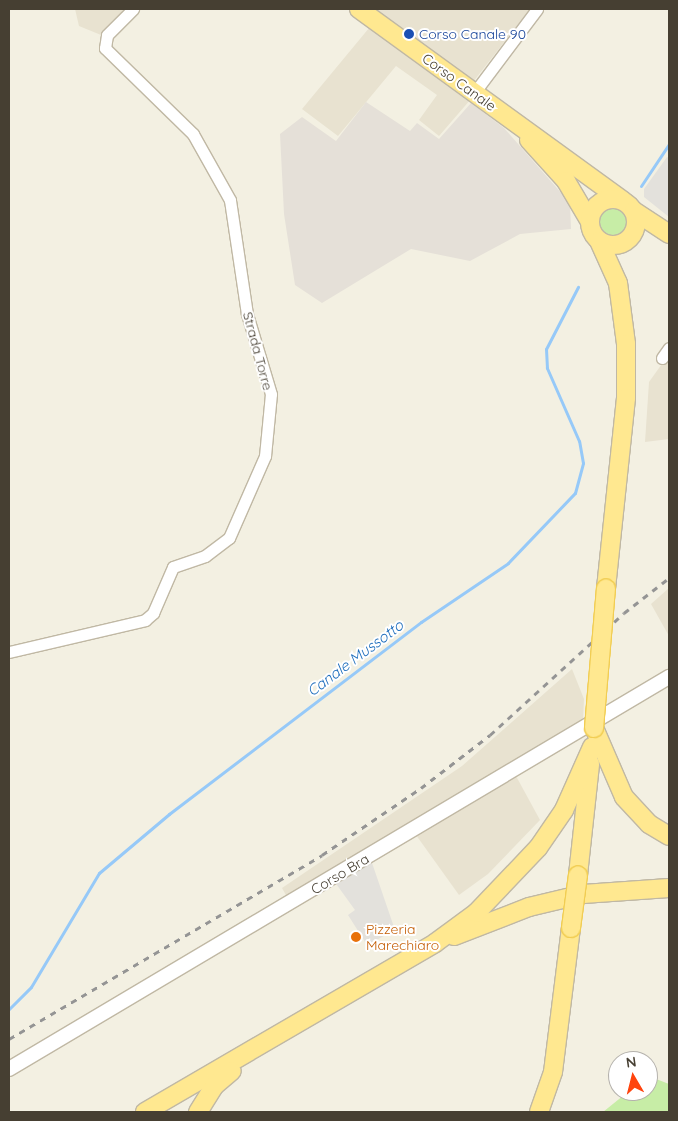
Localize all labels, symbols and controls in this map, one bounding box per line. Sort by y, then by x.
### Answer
place label: Corso Canale 90 [419,26,526,42]
marker: Corso Canale 90 [403,28,415,40]
street label: Corso Canale [419,50,499,114]
street label: Strada Torre [239,310,277,392]
water label: Canale Mussotto [303,616,407,700]
street label: Corso Bra [308,850,372,898]
place label: Pizzeria Marechiaro [366,921,439,954]
marker: Pizzeria Marechiaro [350,931,362,943]
north arrow [608,1051,658,1101]
text: N [625,1053,637,1072]

